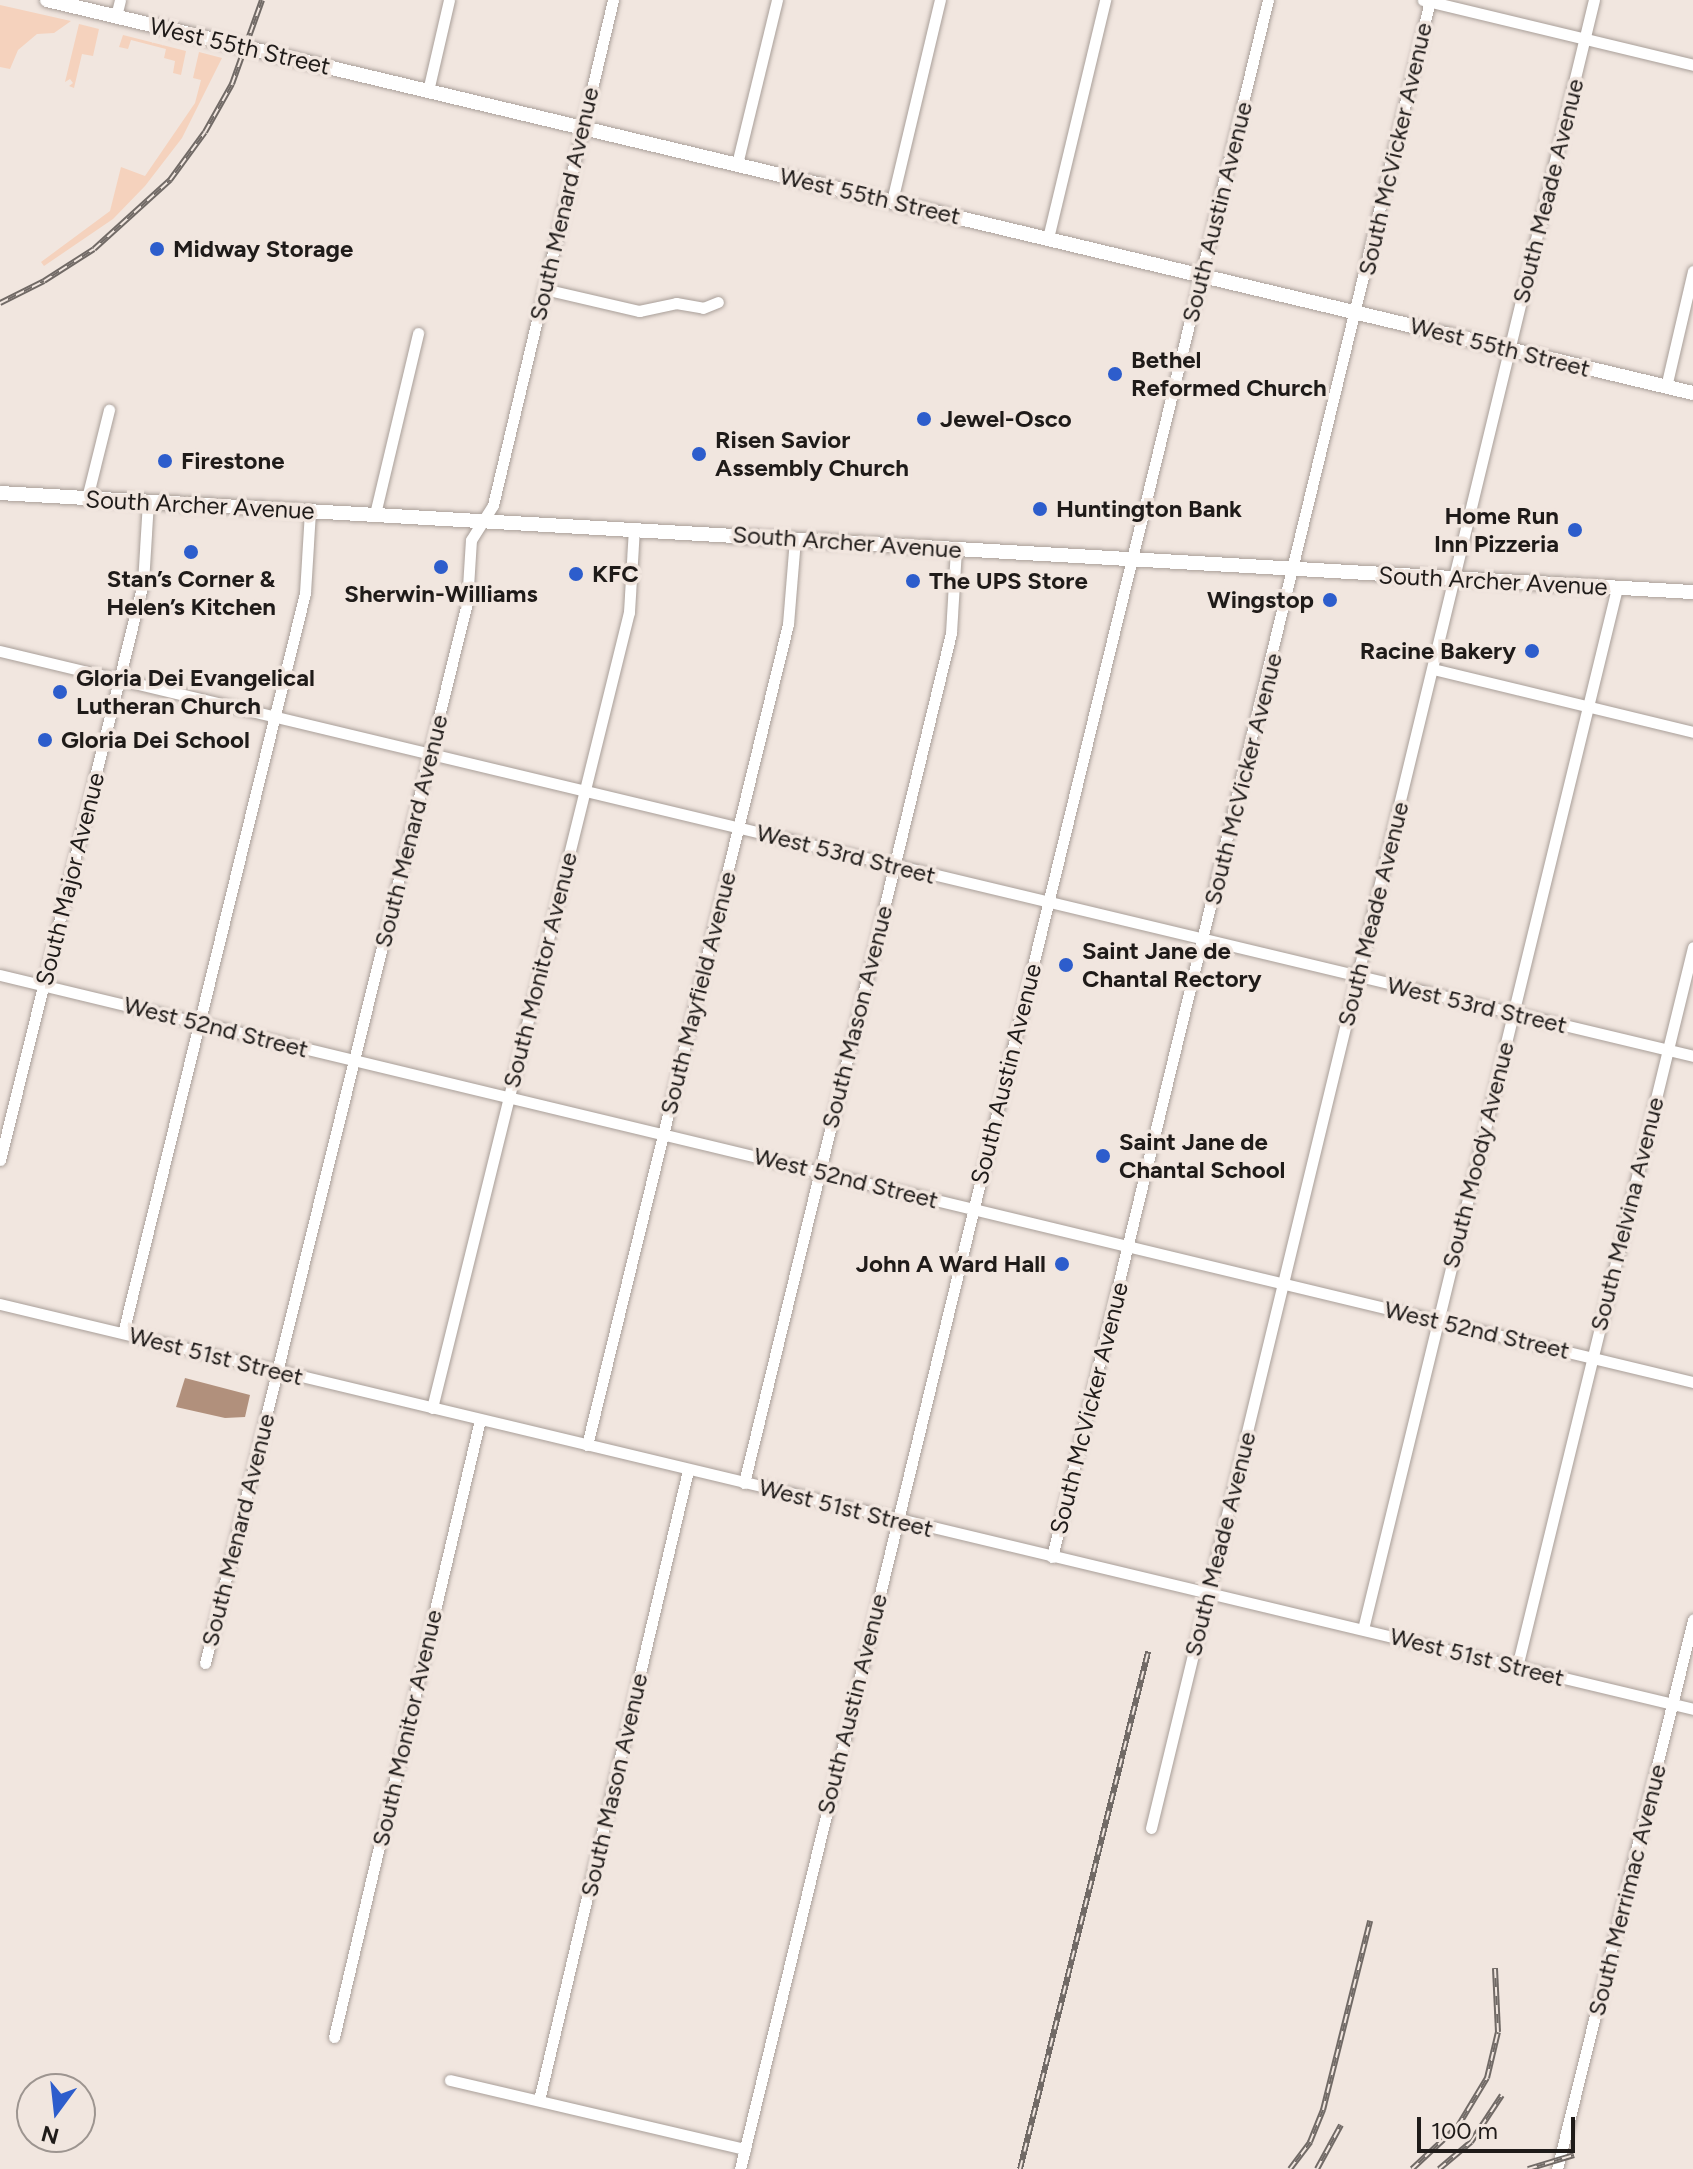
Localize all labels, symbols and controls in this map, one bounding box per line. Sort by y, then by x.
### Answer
street label: West 55th Street [147,11,333,81]
street label: South McVicker Avenue [1352,20,1438,278]
street label: South Meade Avenue [1506,76,1590,306]
street label: South Menard Avenue [523,84,605,324]
street label: South Austin Avenue [1176,99,1258,325]
street label: West 55th Street [777,161,963,231]
place label: Midway Storage [173,235,353,263]
marker: Midway Storage [148,240,166,258]
street label: West 55th Street [1407,311,1593,383]
place label: Bethel Reformed Church [1131,346,1327,402]
marker: Bethel Reformed Church [1106,365,1124,383]
place label: Jewel-Osco [940,405,1072,433]
marker: Jewel-Osco [915,410,933,428]
place label: Risen Savior Assembly Church [715,426,909,482]
marker: Risen Savior Assembly Church [690,445,708,463]
place label: Firestone [181,447,284,475]
marker: Firestone [156,452,174,470]
street label: South Archer Avenue [85,485,315,525]
place label: Huntington Bank [1056,495,1242,523]
marker: Huntington Bank [1031,500,1049,518]
place label: Home Run Inn Pizzeria [1434,502,1559,558]
street label: South Archer Avenue [732,520,962,564]
marker: Home Run Inn Pizzeria [1566,521,1584,539]
marker: Stan’s Corner & Helen’s Kitchen [182,543,200,561]
marker: Sherwin-Williams [432,558,450,576]
place label: KFC [592,560,639,588]
street label: South Archer Avenue [1378,561,1608,601]
place label: Stan’s Corner & Helen’s Kitchen [106,565,276,621]
marker: KFC [567,565,585,583]
place label: The UPS Store [929,567,1088,595]
marker: The UPS Store [904,572,922,590]
place label: Sherwin-Williams [344,580,538,608]
place label: Wingstop [1207,586,1314,614]
marker: Wingstop [1321,591,1339,609]
place label: Racine Bakery [1360,637,1516,665]
marker: Racine Bakery [1523,642,1541,660]
street label: South McVicker Avenue [1198,650,1288,908]
place label: Gloria Dei Evangelical Lutheran Church [76,664,315,720]
marker: Gloria Dei Evangelical Lutheran Church [51,683,69,701]
street label: South Menard Avenue [368,712,454,950]
place label: Gloria Dei School [61,726,250,754]
marker: Gloria Dei School [36,731,54,749]
street label: South Major Avenue [30,769,110,989]
street label: South Meade Avenue [1331,799,1415,1029]
street label: West 53rd Street [753,818,939,890]
street label: South Monitor Avenue [497,849,583,1091]
street label: South Mayfield Avenue [654,869,742,1117]
street label: South Mason Avenue [815,903,899,1131]
place label: Saint Jane de Chantal Rectory [1082,937,1262,993]
marker: Saint Jane de Chantal Rectory [1057,956,1075,974]
street label: South Austin Avenue [965,961,1047,1187]
street label: West 53rd Street [1384,970,1570,1040]
street label: West 52nd Street [121,990,311,1064]
street label: South Moody Avenue [1436,1039,1520,1271]
street label: South Melvina Avenue [1584,1094,1670,1334]
place label: Saint Jane de Chantal School [1119,1128,1285,1184]
street label: West 52nd Street [751,1141,941,1215]
marker: Saint Jane de Chantal School [1094,1147,1112,1165]
place label: John A Ward Hall [856,1250,1046,1278]
marker: John A Ward Hall [1053,1255,1071,1273]
street label: South McVicker Avenue [1044,1279,1134,1537]
street label: West 52nd Street [1382,1295,1572,1365]
street label: West 51st Street [126,1320,306,1392]
street label: South Menard Avenue [195,1411,281,1649]
street label: South Meade Avenue [1178,1429,1262,1659]
street label: West 51st Street [756,1472,936,1544]
street label: South Austin Avenue [811,1591,893,1817]
street label: South Monitor Avenue [366,1607,448,1849]
street label: West 51st Street [1387,1621,1567,1693]
street label: South Mason Avenue [574,1670,654,1900]
street label: South Merrimac Avenue [1582,1761,1672,2019]
north arrow [16,2073,96,2153]
scale bar [1421,2101,1579,2151]
text: 100 m [1431,2116,1498,2145]
text: N [38,2119,62,2150]

